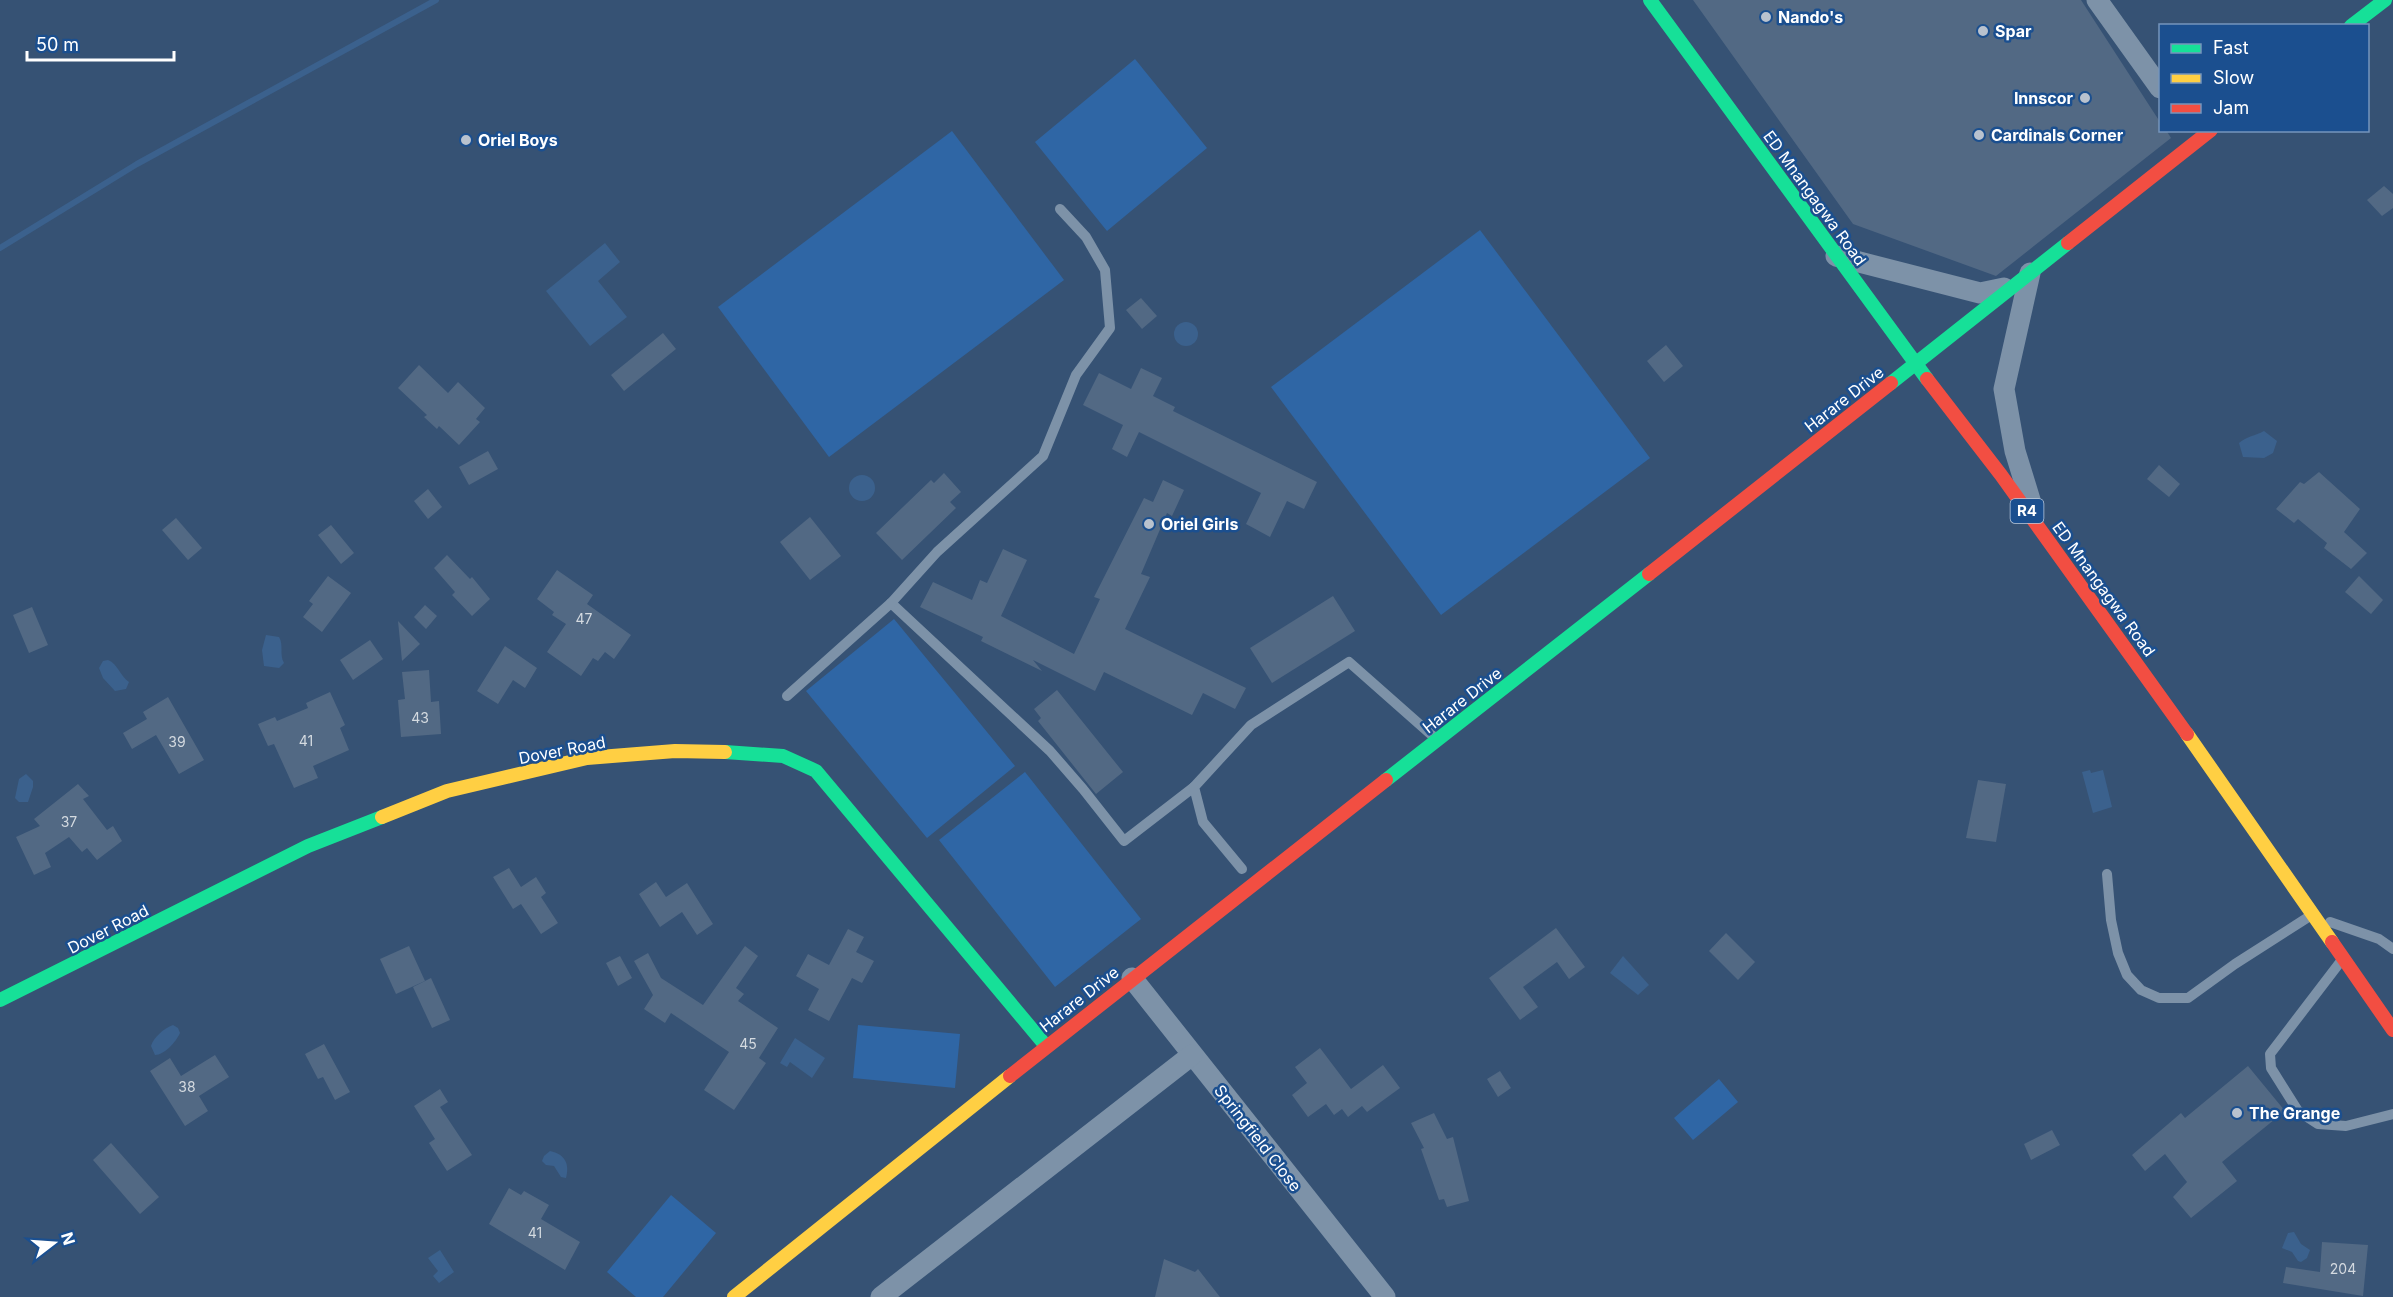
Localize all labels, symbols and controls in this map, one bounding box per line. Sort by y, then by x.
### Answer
place label: Nando's [1778,7,1843,27]
marker: Nando's [1759,10,1773,24]
place label: Spar [1995,21,2032,41]
scale bar [27,24,174,62]
marker: Spar [1976,24,1990,38]
legend [2159,24,2369,132]
text: 50 m [36,34,79,55]
text: Fast [2213,37,2249,58]
text: Slow [2213,67,2254,88]
place label: Innscor [2014,88,2073,108]
marker: Innscor [2078,91,2092,105]
text: Jam [2213,97,2249,118]
place label: Cardinals Corner [1991,125,2124,145]
street label: ED Mnangagwa Road [1759,127,1871,269]
marker: Cardinals Corner [1972,128,1986,142]
place label: Oriel Boys [478,130,558,150]
marker: Oriel Boys [459,133,473,147]
street label: Harare Drive [1800,362,1888,436]
road number: R4 [2010,499,2044,523]
place label: Oriel Girls [1161,514,1238,534]
marker: Oriel Girls [1142,517,1156,531]
street label: ED Mnangagwa Road [2048,518,2160,660]
house number: 47 [576,610,593,627]
street label: Harare Drive [1418,663,1506,737]
house number: 43 [411,709,429,726]
house number: 41 [299,732,313,749]
street label: Dover Road [517,732,607,768]
house number: 39 [168,733,186,750]
house number: 37 [61,813,77,830]
street label: Dover Road [64,900,152,958]
street label: Harare Drive [1035,962,1123,1036]
house number: 45 [739,1035,757,1052]
house number: 38 [178,1078,196,1095]
street label: Springfield Close [1210,1081,1306,1195]
place label: The Grange [2249,1103,2340,1123]
marker: The Grange [2230,1106,2244,1120]
north arrow [24,1213,84,1273]
house number: 41 [528,1224,542,1241]
text: N [57,1230,80,1247]
house number: 204 [2330,1260,2356,1277]

